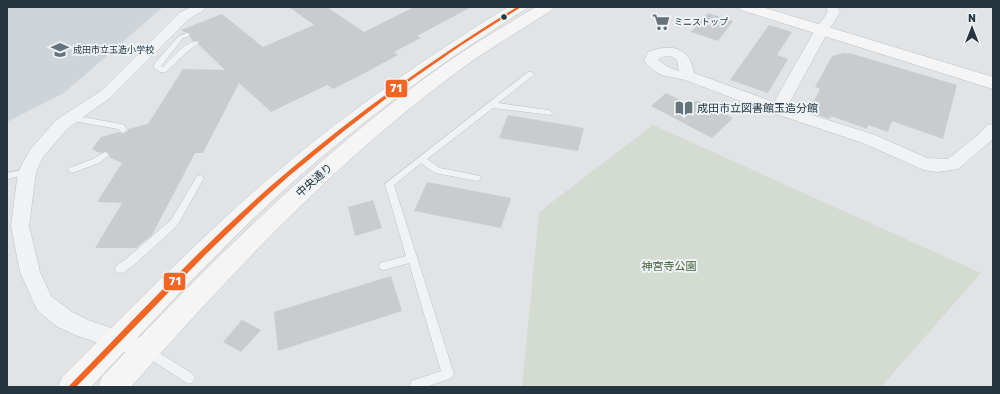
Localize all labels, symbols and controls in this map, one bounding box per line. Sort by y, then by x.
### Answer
north arrow [952,8,992,48]
unlabelled marker [499,12,509,22]
supermarket icon: ミニストップ [651,12,671,32]
text: N [968,12,976,25]
place label: ミニストップ [674,17,728,27]
school or university icon: 成田市立玉造小学校 [50,40,70,60]
place label: 成田市立玉造小学校 [73,45,154,55]
line badge: 71 [385,79,408,98]
text: 71 [390,82,402,95]
library icon: 成田市立図書館玉造分館 [674,98,694,118]
place label: 成田市立図書館玉造分館 [697,102,818,115]
street label: 中央通り [293,161,335,200]
park label: 神宮寺公園 [642,260,697,273]
line badge: 71 [163,272,186,291]
text: 71 [169,275,181,288]

